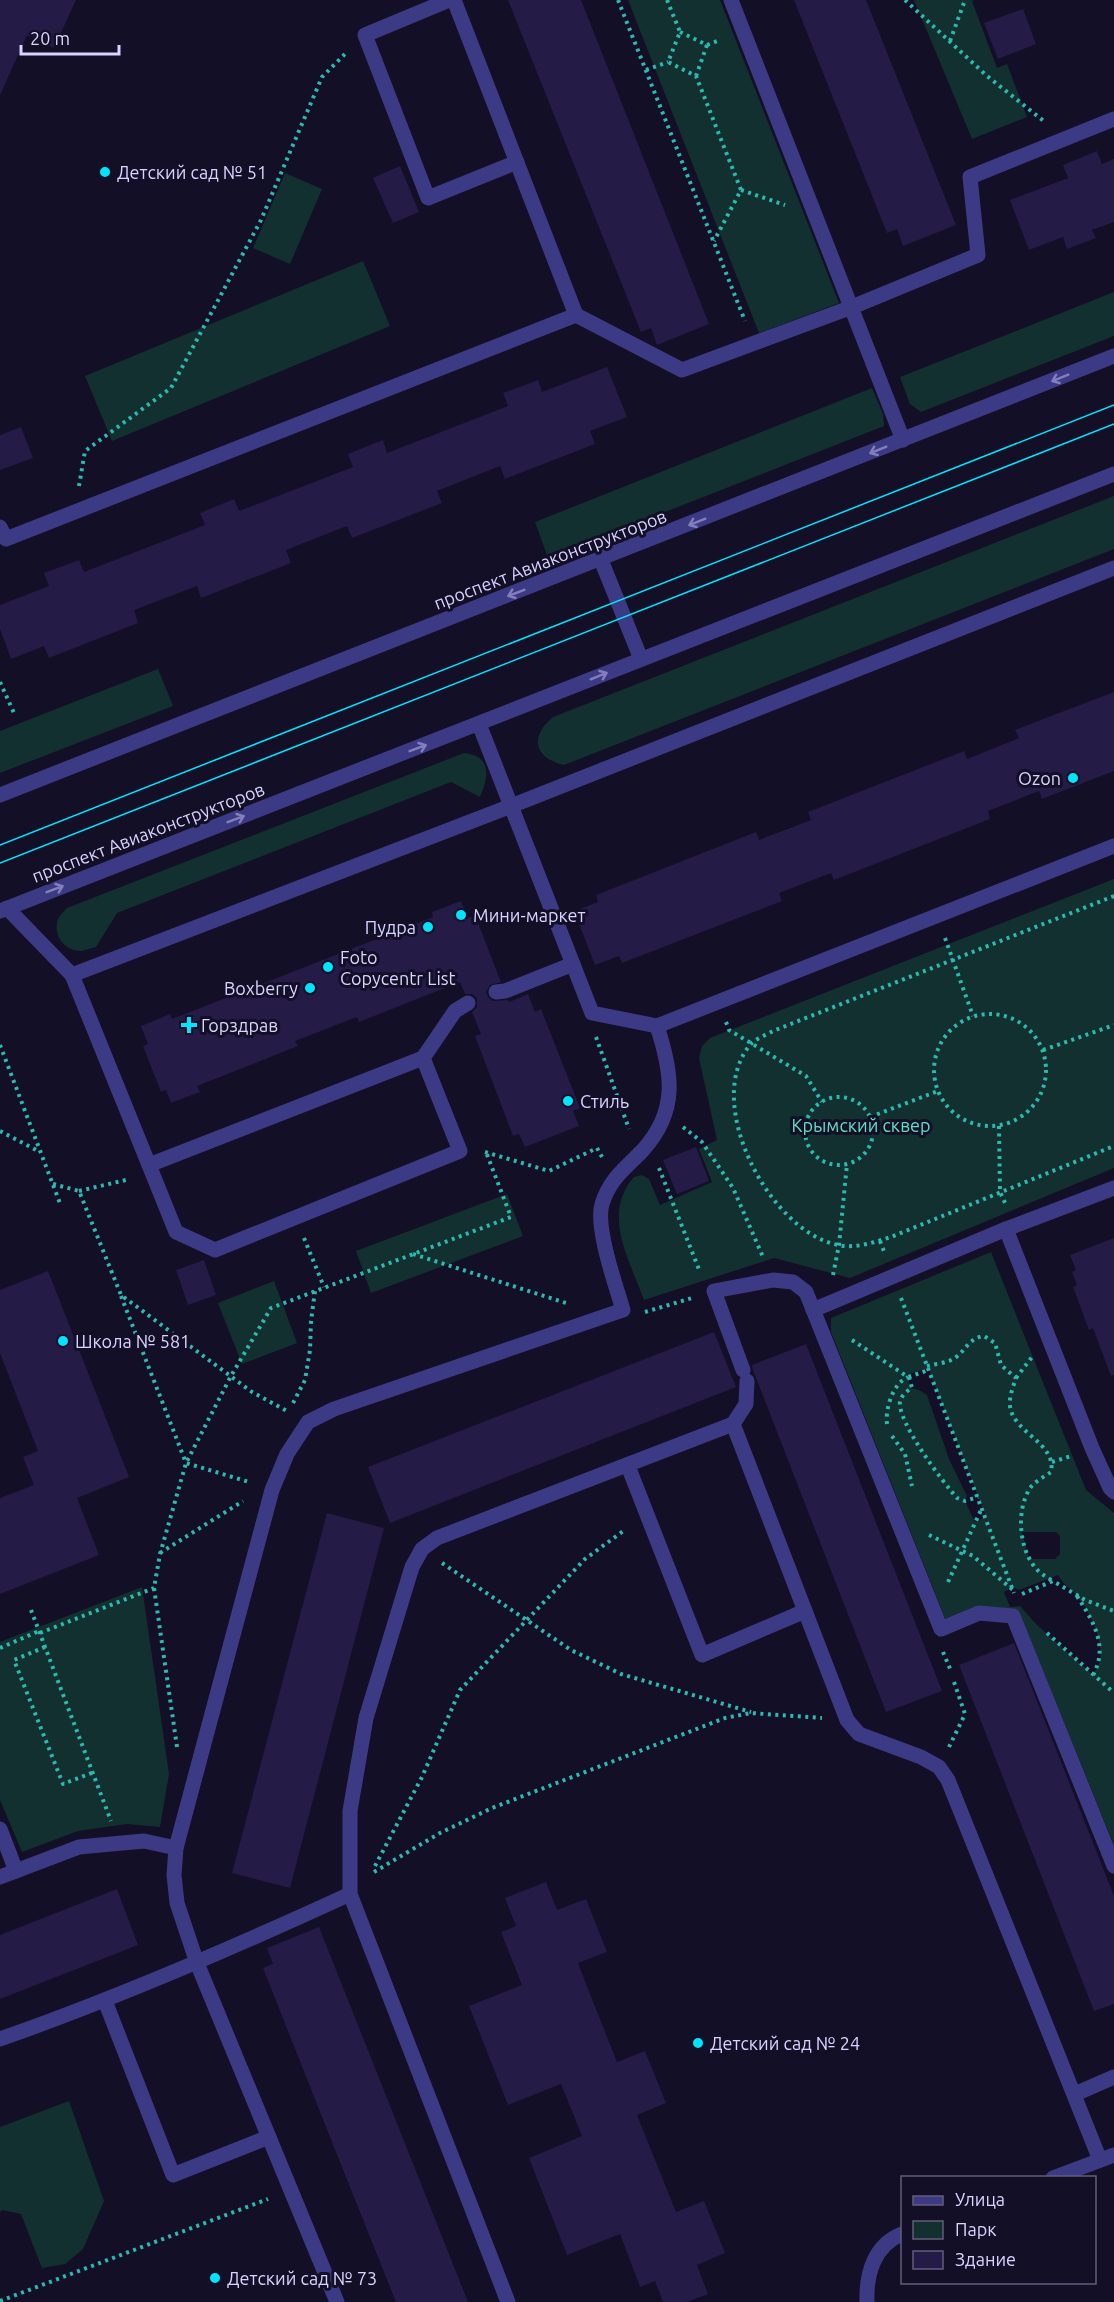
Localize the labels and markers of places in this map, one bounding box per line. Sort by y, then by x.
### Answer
place label: Детский сад № 51 [117,162,267,182]
marker: Детский сад № 51 [98,165,112,179]
place label: Ozon [1018,768,1061,788]
marker: Ozon [1066,771,1080,785]
place label: Мини-маркет [473,905,585,925]
marker: Мини-маркет [454,908,468,922]
place label: Пудра [365,917,416,937]
marker: Пудра [421,920,435,934]
place label: Foto Copycentr List [340,947,456,988]
marker: Foto Copycentr List [321,960,335,974]
place label: Boxberry [224,978,298,998]
marker: Boxberry [303,981,317,995]
place label: Горздрав [201,1015,278,1035]
marker: Горздрав [182,1018,196,1032]
place label: Стиль [580,1091,629,1111]
marker: Стиль [561,1094,575,1108]
place label: Школа № 581 [75,1331,190,1351]
marker: Школа № 581 [56,1334,70,1348]
place label: Детский сад № 24 [710,2033,860,2053]
marker: Детский сад № 24 [691,2036,705,2050]
place label: Детский сад № 73 [227,2268,377,2288]
marker: Детский сад № 73 [208,2271,222,2285]

